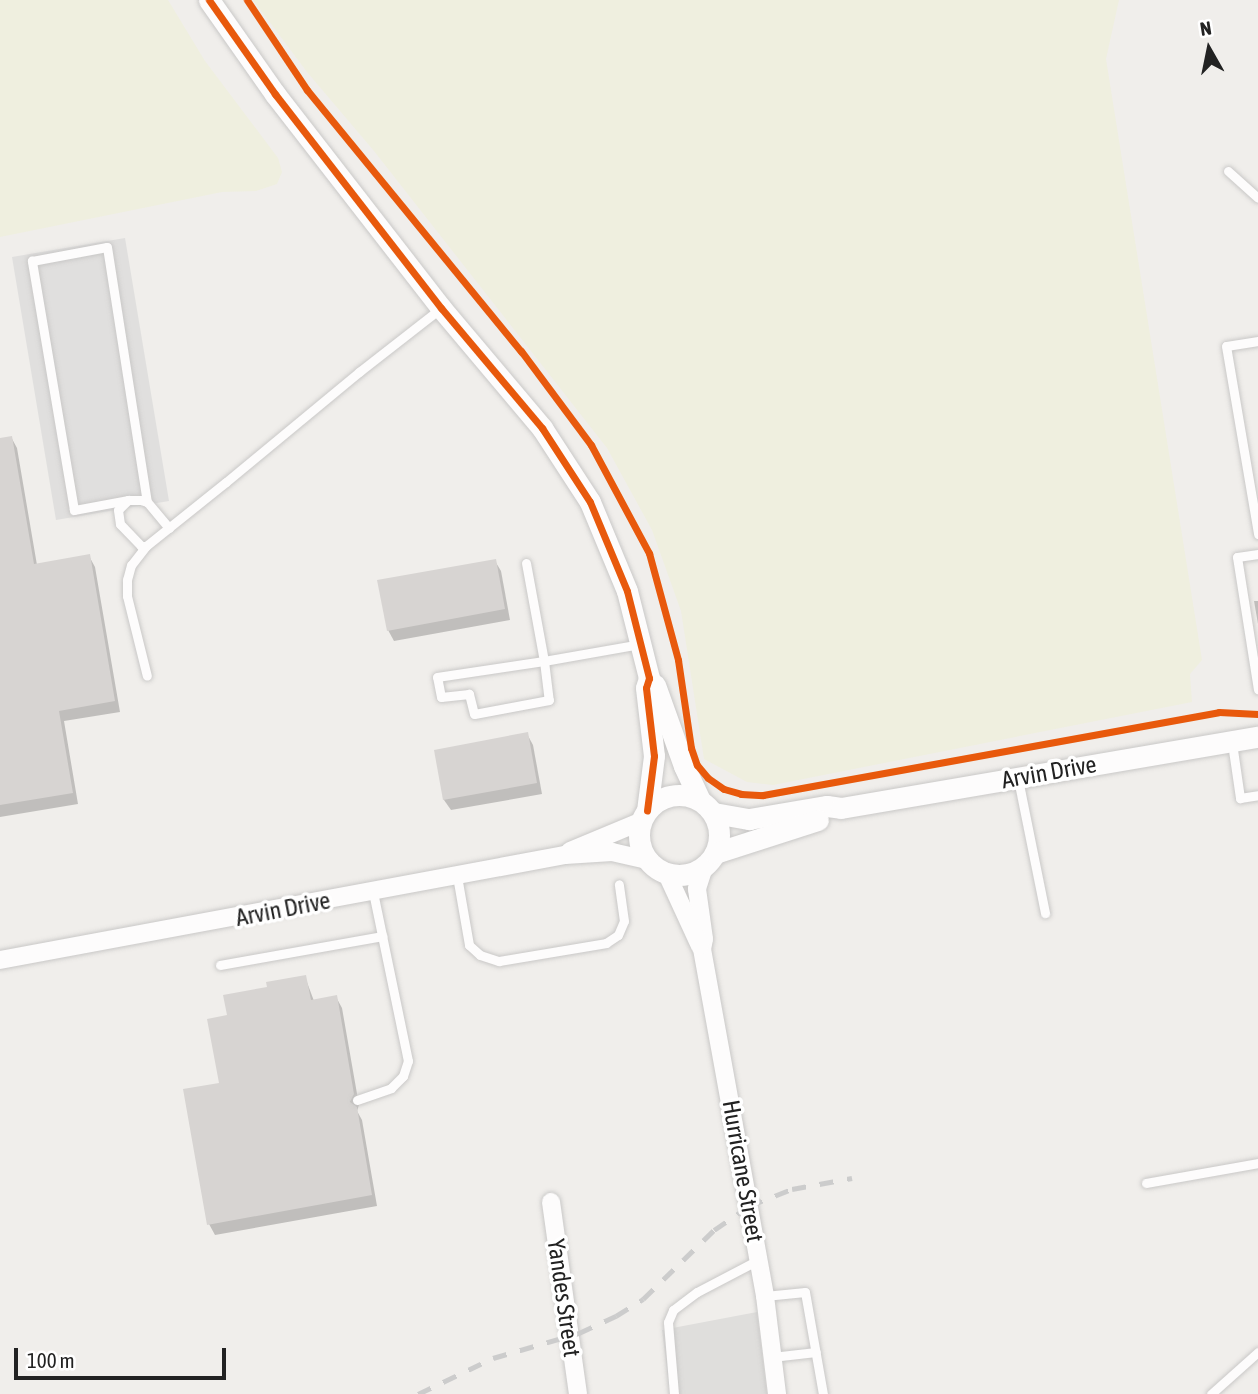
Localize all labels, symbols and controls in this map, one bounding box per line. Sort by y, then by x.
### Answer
north arrow [1174,14,1244,84]
text: N [1198,17,1213,40]
street label: Arvin Drive [999,750,1099,794]
street label: Arvin Drive [233,886,333,932]
street label: Hurricane Street [716,1098,770,1244]
street label: Yandes Street [541,1237,587,1359]
scale bar [18,1334,229,1378]
text: 100 m [27,1348,75,1372]

